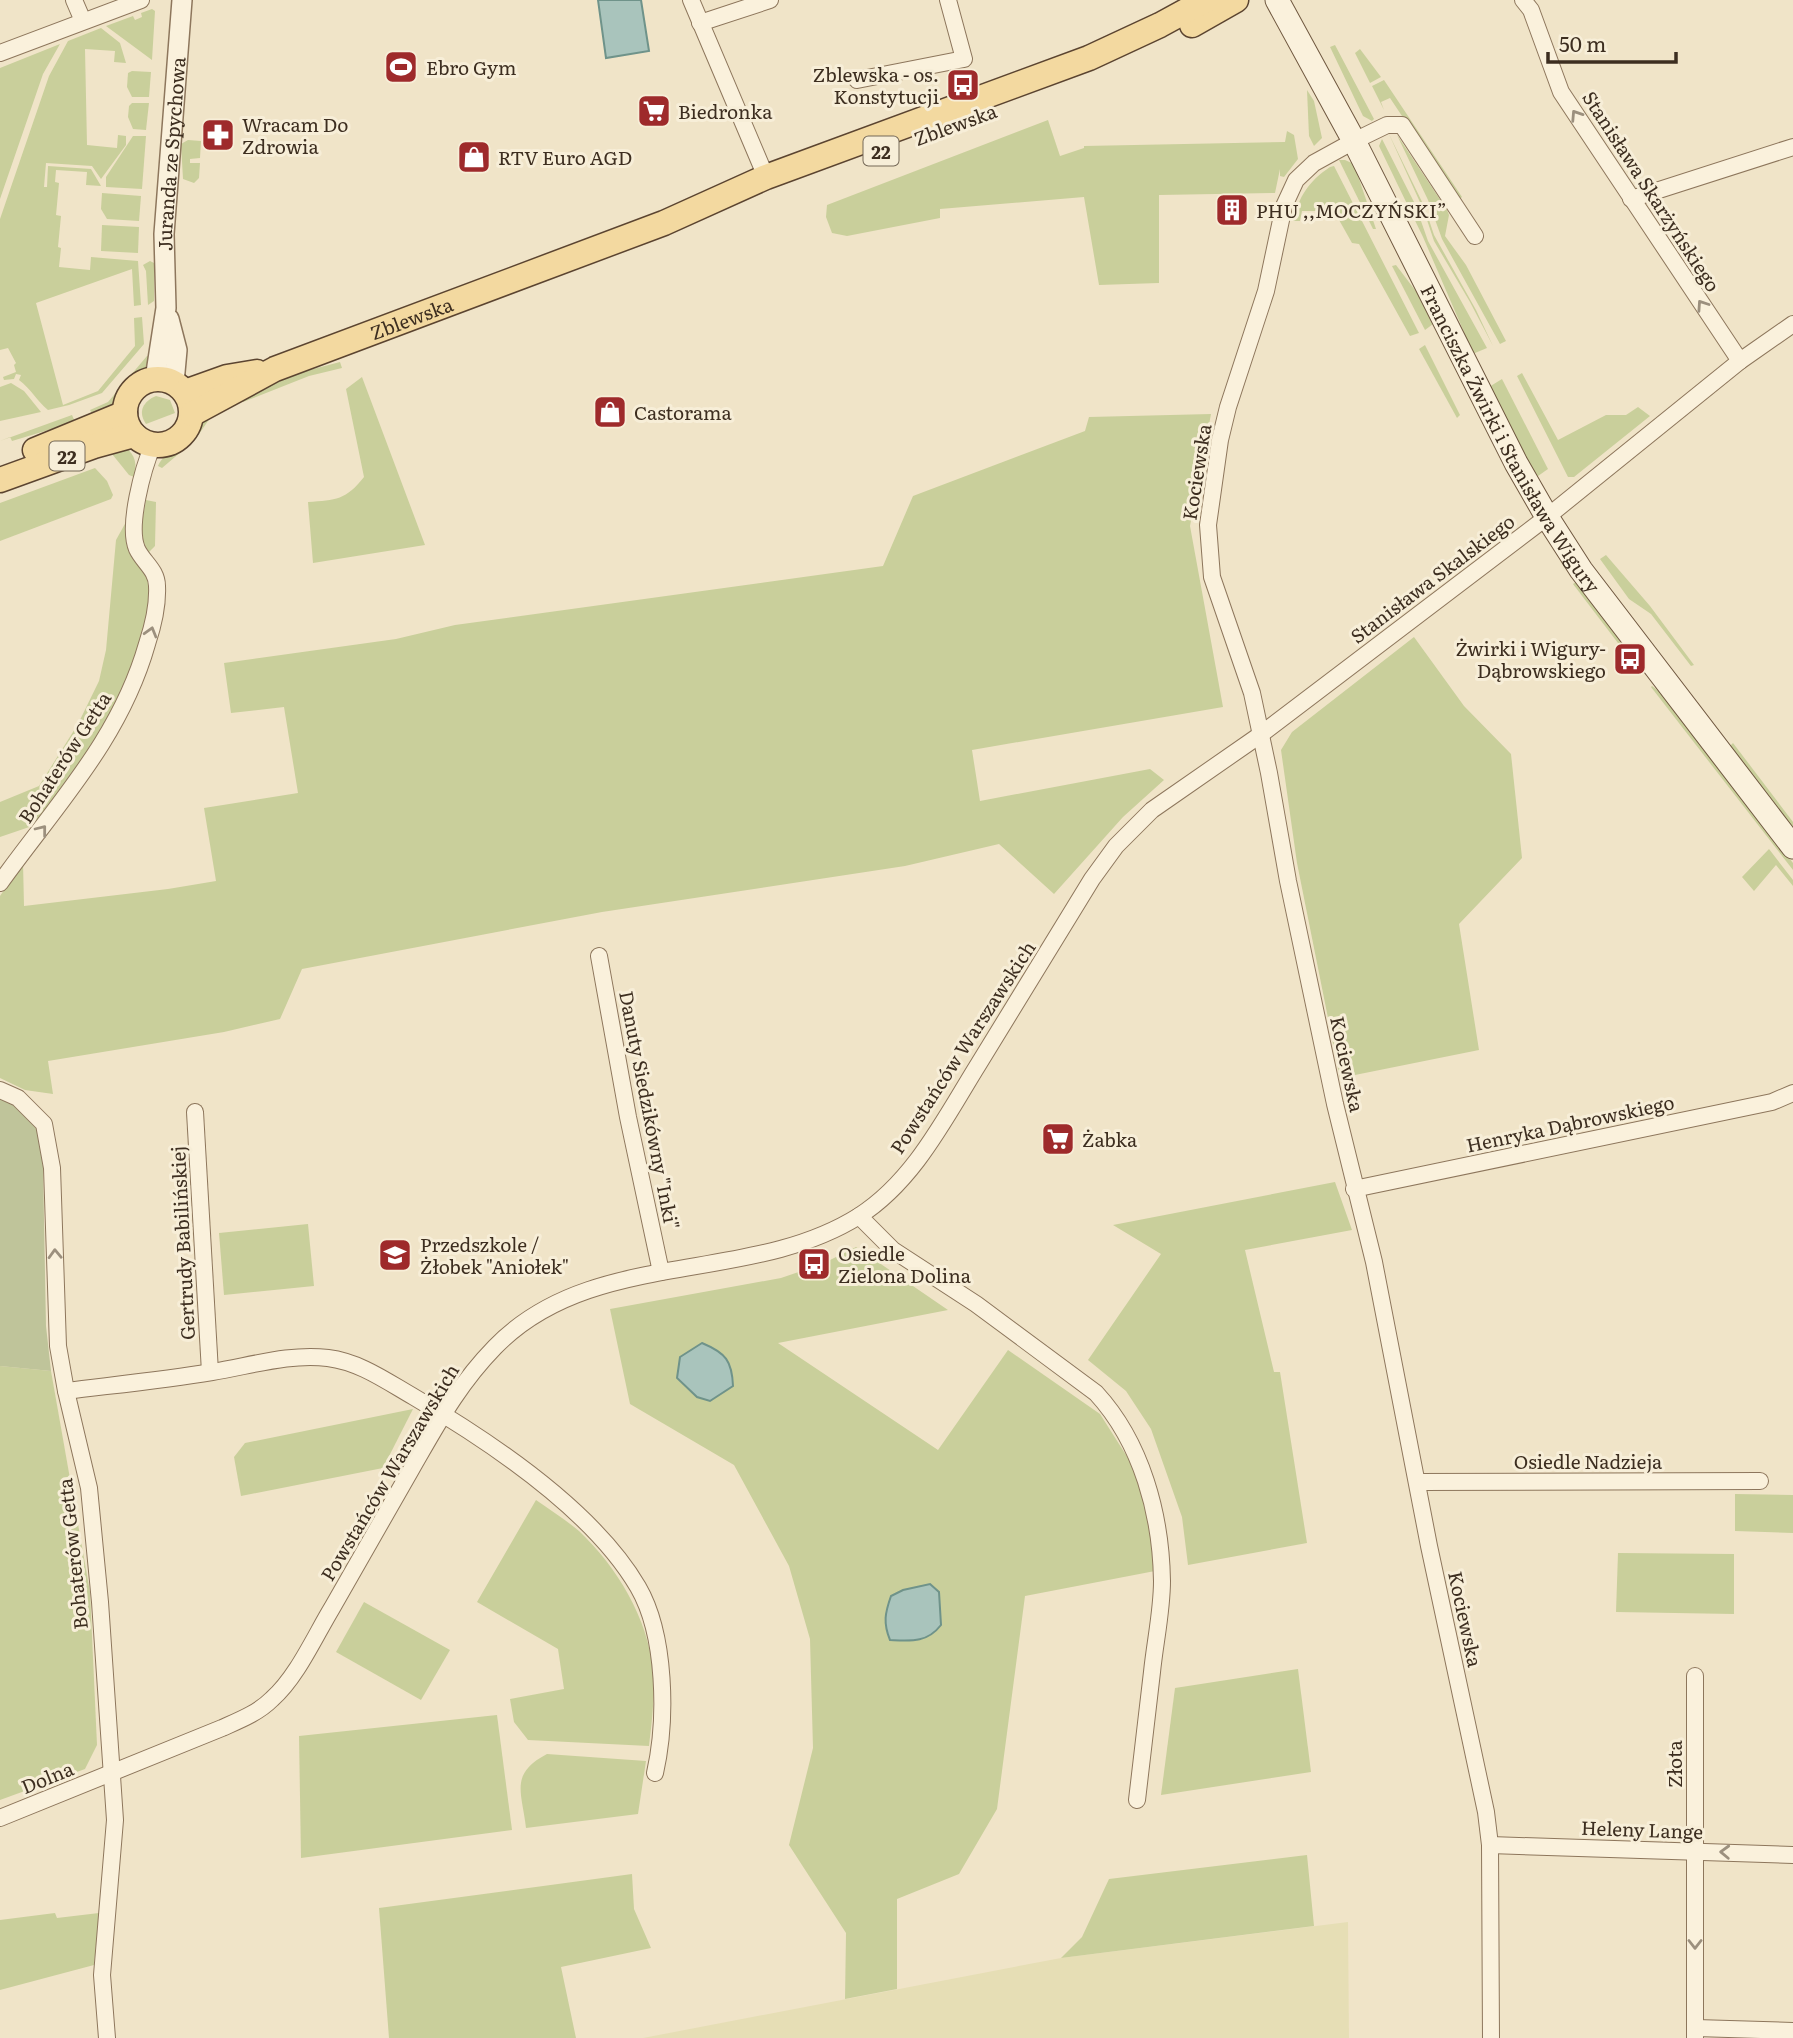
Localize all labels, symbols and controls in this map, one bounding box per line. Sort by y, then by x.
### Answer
scale bar [1548,21,1676,65]
text: 50 m [1559,27,1606,58]
sports icon: Ebro Gym [382,48,420,86]
place label: Ebro Gym [426,53,516,81]
street label: Juranda ze Spychowa [150,55,192,252]
place label: Zblewska - os. Konstytucji [813,60,939,110]
bus stop icon: Zblewska - os. Konstytucji [944,66,982,104]
street label: Stanisława Skarżyńskiego [1576,85,1728,297]
supermarket icon: Biedronka [635,92,673,130]
street label: Zblewska [910,96,1001,152]
place label: Biedronka [678,97,773,125]
place label: Wracam Do Zdrowia [242,110,348,160]
one-way arrow [1572,110,1585,123]
pharmacy icon: Wracam Do Zdrowia [199,116,237,154]
road number: 22 [864,136,898,166]
shop icon: RTV Euro AGD [455,138,493,176]
place label: RTV Euro AGD [498,143,632,171]
building icon: PHU ,,MOCZYŃSKI” [1213,191,1251,229]
place label: PHU ,,MOCZYŃSKI” [1256,196,1447,224]
street label: Franciszka Żwirki i Stanisława Wigury [1414,279,1607,598]
street label: Zblewska [366,289,457,346]
one-way arrow [1697,299,1710,312]
shop icon: Castorama [591,393,629,431]
place label: Castorama [634,398,733,426]
street label: Kociewska [1175,421,1218,522]
road number: 22 [50,442,84,470]
street label: Stanisława Skalskiego [1344,507,1520,649]
one-way arrow [142,626,157,638]
place label: Żwirki i Wigury- Dąbrowskiego [1456,634,1606,684]
bus stop icon: Żwirki i Wigury- Dąbrowskiego [1611,640,1649,678]
street label: Bohaterów Getta [11,685,118,828]
one-way arrow [34,825,47,837]
street label: Powstańców Warszawskich [882,935,1042,1159]
street label: Danuty Siedzikówny "Inki" [613,988,687,1232]
street label: Kociewska [1324,1014,1372,1115]
street label: Henryka Dąbrowskiego [1463,1087,1677,1159]
supermarket icon: Żabka [1039,1120,1077,1158]
place label: Żabka [1082,1125,1138,1153]
street label: Gertrudy Babilińskiej [163,1145,201,1341]
place label: Przedszkole / Żłobek "Aniołek" [420,1230,569,1280]
school or university icon: Przedszkole / Żłobek "Aniołek" [376,1236,414,1274]
place label: Osiedle Zielona Dolina [838,1239,972,1289]
bus stop icon: Osiedle Zielona Dolina [795,1245,833,1283]
one-way arrow [47,1249,62,1260]
street label: Powstańców Warszawskich [313,1358,465,1586]
street label: Osiedle Nadzieja [1514,1447,1663,1475]
street label: Bohaterów Getta [50,1476,94,1631]
street label: Kociewska [1442,1569,1490,1670]
street label: Złota [1660,1740,1688,1788]
street label: Dolna [16,1754,78,1800]
street label: Heleny Lange [1580,1813,1704,1845]
one-way arrow [1719,1845,1730,1860]
one-way arrow [1687,1939,1703,1950]

